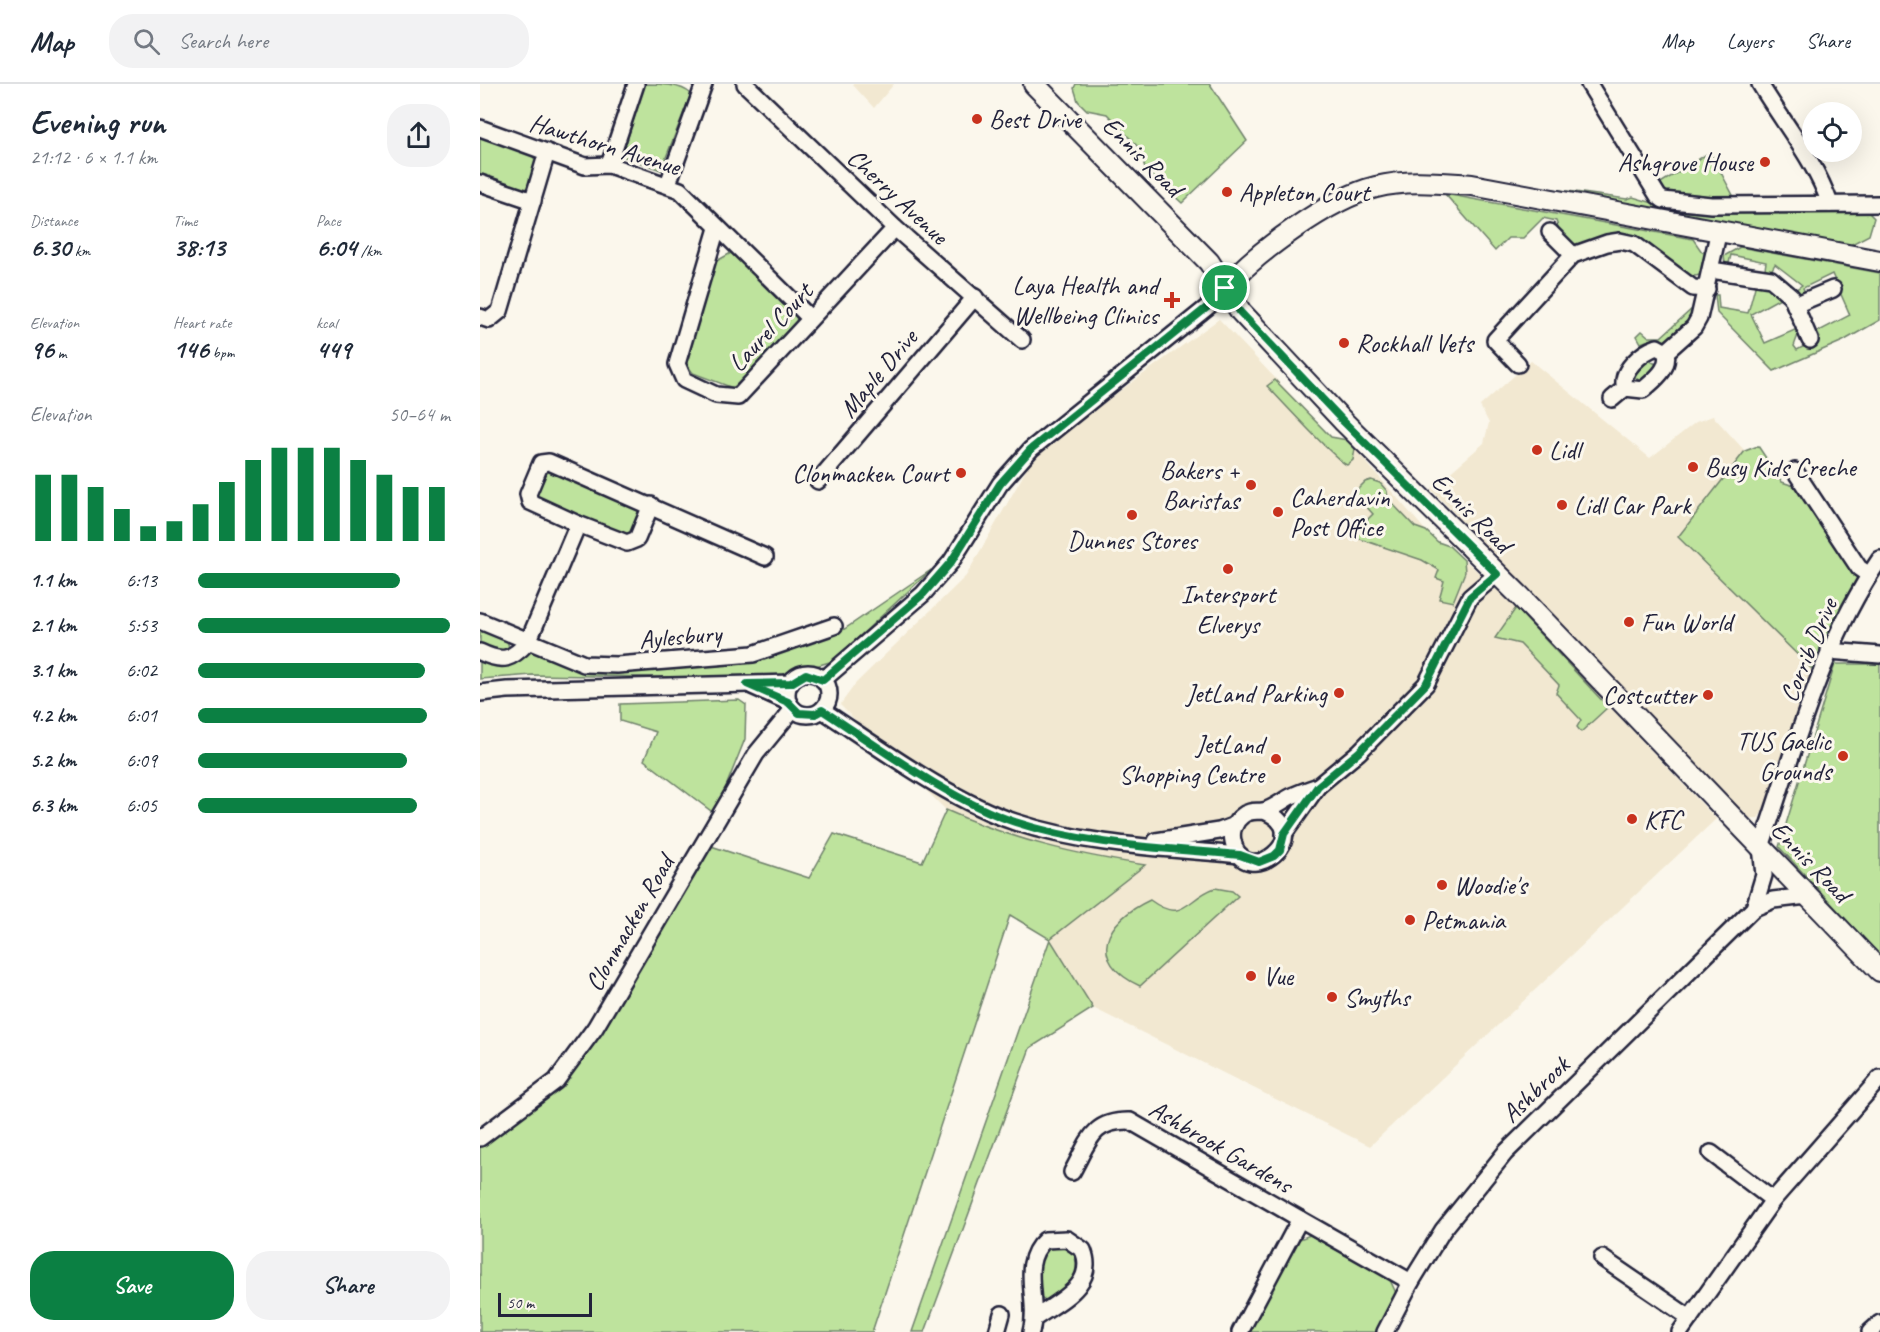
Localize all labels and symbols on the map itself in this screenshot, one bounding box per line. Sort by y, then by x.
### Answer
place label: Best Drive [989,103,1083,136]
street label: Hawthorn Avenue [526,106,686,183]
street label: Ennis Road [1095,109,1193,206]
marker: Best Drive [970,112,984,126]
street label: Cherry Avenue [840,141,956,253]
place label: Ashgrove House [1618,146,1755,179]
marker: Ashgrove House [1758,155,1772,169]
place label: Appleton Court [1239,176,1372,209]
marker: Appleton Court [1220,185,1234,199]
pin [1199,262,1250,313]
place label: Laya Health and Wellbeing Clinics [1012,269,1162,332]
street label: Laurel Court [721,274,821,379]
marker: Laya Health and Wellbeing Clinics [1163,291,1181,309]
street label: Maple Drive [832,320,927,424]
place label: Rockhall Vets [1356,327,1475,360]
marker: Rockhall Vets [1337,336,1351,350]
place label: Lidl [1549,434,1584,467]
marker: Lidl [1530,443,1544,457]
place label: Busy Kids Creche [1705,451,1858,484]
place label: Bakers + Baristas [1160,454,1241,517]
place label: Clonmacken Court [792,457,951,490]
marker: Busy Kids Creche [1686,460,1700,474]
street label: Ennis Road [1424,465,1522,562]
marker: Clonmacken Court [954,466,968,480]
marker: Bakers + Baristas [1244,478,1258,492]
place label: Caherdavin Post Office [1290,481,1390,544]
place label: Lidl Car Park [1574,489,1692,522]
marker: Lidl Car Park [1555,498,1569,512]
marker: Caherdavin Post Office [1271,505,1285,519]
marker: Dunnes Stores [1125,508,1139,522]
place label: Dunnes Stores [1067,524,1199,557]
marker: Intersport Elverys [1221,562,1235,576]
place label: Intersport Elverys [1181,578,1277,641]
street label: Corrib Drive [1772,591,1846,707]
place label: Fun World [1641,606,1736,639]
marker: Fun World [1622,615,1636,629]
street label: Aylesbury [637,616,725,657]
place label: JetLand Parking [1184,677,1329,710]
place label: Costcutter [1603,679,1699,712]
marker: JetLand Parking [1332,686,1346,700]
marker: Costcutter [1701,688,1715,702]
place label: TUS Gaelic Grounds [1736,725,1833,788]
place label: JetLand Shopping Centre [1119,728,1268,791]
marker: TUS Gaelic Grounds [1836,749,1850,763]
marker: JetLand Shopping Centre [1269,752,1283,766]
place label: KFC [1644,803,1685,836]
marker: KFC [1625,812,1639,826]
street label: Ennis Road [1764,814,1860,912]
street label: Clonmacken Road [577,846,683,997]
place label: Woodie's [1454,869,1529,902]
marker: Woodie's [1435,878,1449,892]
place label: Petmania [1422,904,1507,937]
marker: Petmania [1403,913,1417,927]
place label: Vue [1263,960,1295,993]
marker: Vue [1244,969,1258,983]
place label: Smyths [1344,981,1412,1014]
marker: Smyths [1325,990,1339,1004]
street label: Ashbrook [1494,1048,1577,1130]
street label: Ashbrook Gardens [1143,1092,1300,1202]
scale bar [498,1290,592,1318]

